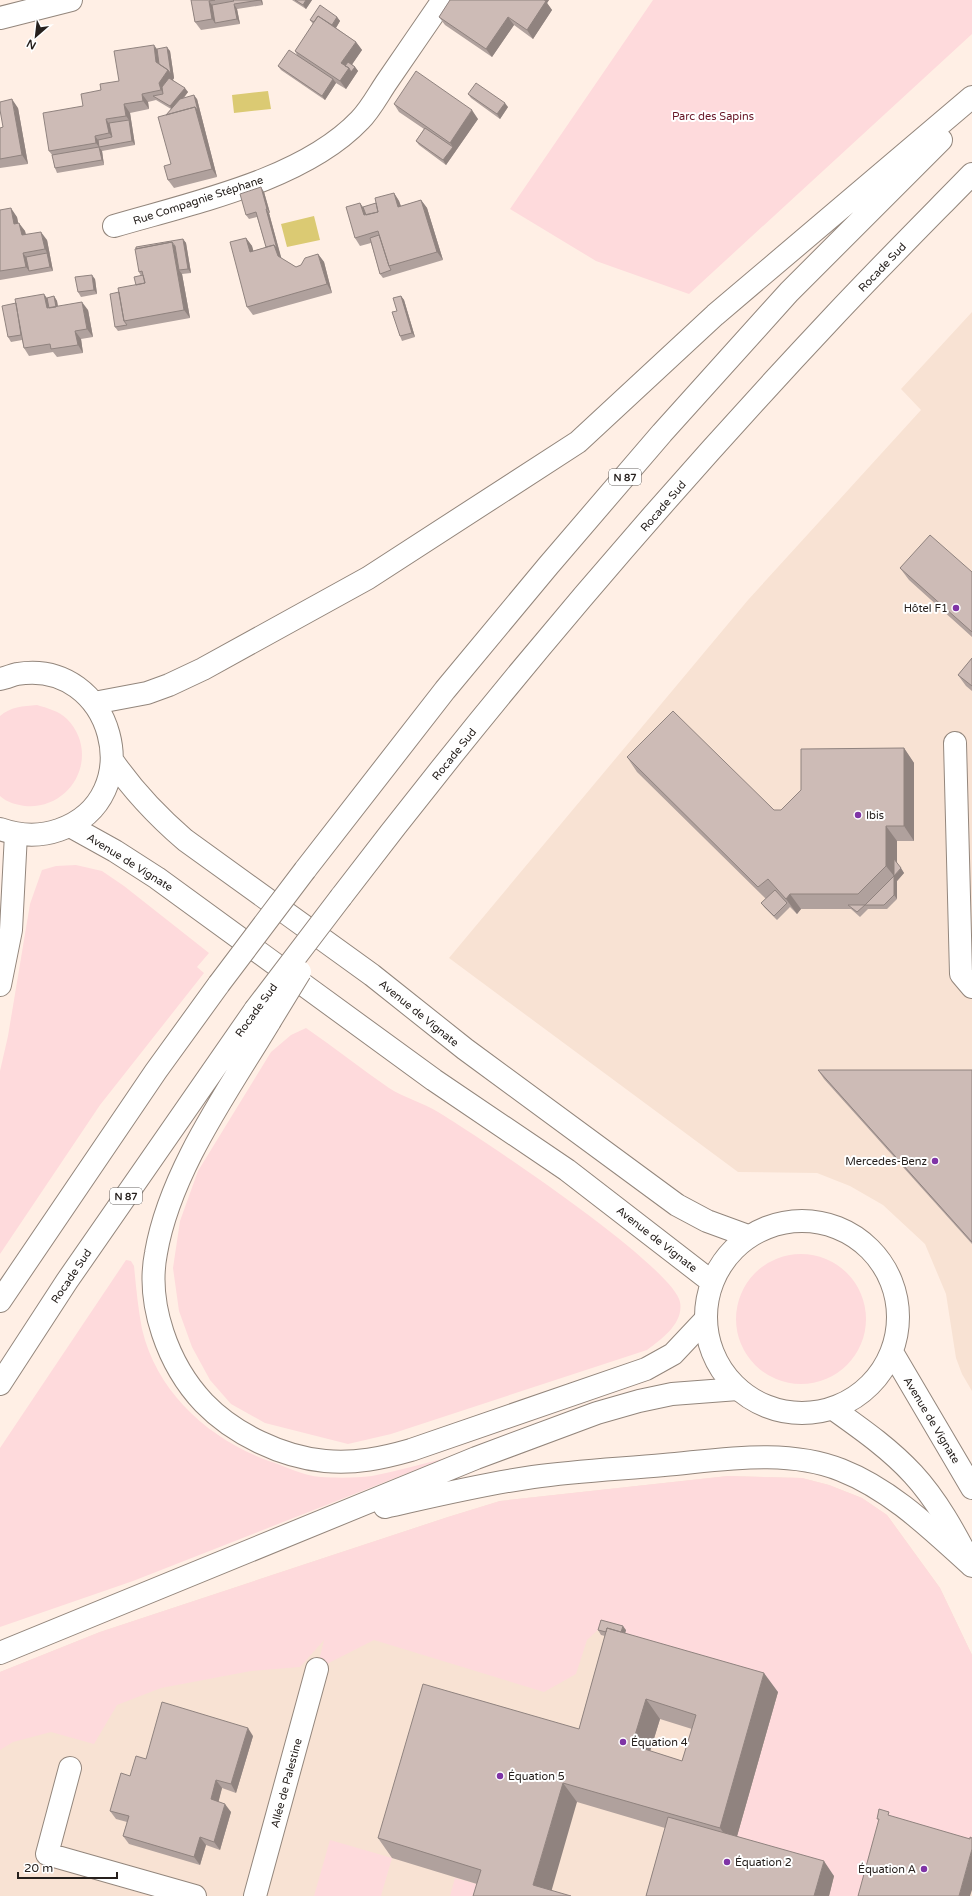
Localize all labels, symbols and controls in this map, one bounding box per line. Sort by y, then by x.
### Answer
north arrow [16,16,56,56]
text: N [25,37,38,52]
park label: Parc des Sapins [672,110,754,123]
street label: Rue Compagnie Stéphane [131,173,265,228]
street label: Rocade Sud [856,240,909,294]
road number: N 87 [609,469,641,485]
street label: Rocade Sud [638,478,689,534]
place label: Hôtel F1 [904,602,948,615]
marker: Hôtel F1 [951,603,961,613]
street label: Rocade Sud [430,726,479,783]
place label: Ibis [866,809,884,822]
marker: Ibis [853,810,863,820]
street label: Avenue de Vignate [84,831,175,894]
street label: Avenue de Vignate [376,977,461,1049]
street label: Rocade Sud [233,981,280,1040]
place label: Mercedes-Benz [845,1155,928,1168]
marker: Mercedes-Benz [930,1156,940,1166]
road number: N 87 [110,1188,142,1204]
street label: Avenue de Vignate [614,1204,700,1275]
street label: Rocade Sud [48,1247,94,1306]
street label: Avenue de Vignate [901,1375,963,1466]
place label: Équation 4 [631,1735,688,1749]
street label: Allée de Palestine [268,1737,305,1829]
marker: Équation 4 [618,1737,628,1747]
place label: Équation 5 [508,1769,565,1783]
marker: Équation 5 [495,1771,505,1781]
scale bar [18,1854,117,1880]
place label: Équation 2 [735,1855,792,1869]
marker: Équation 2 [722,1857,732,1867]
text: 20 m [24,1861,53,1875]
place label: Équation A [858,1862,916,1876]
marker: Équation A [919,1864,929,1874]

